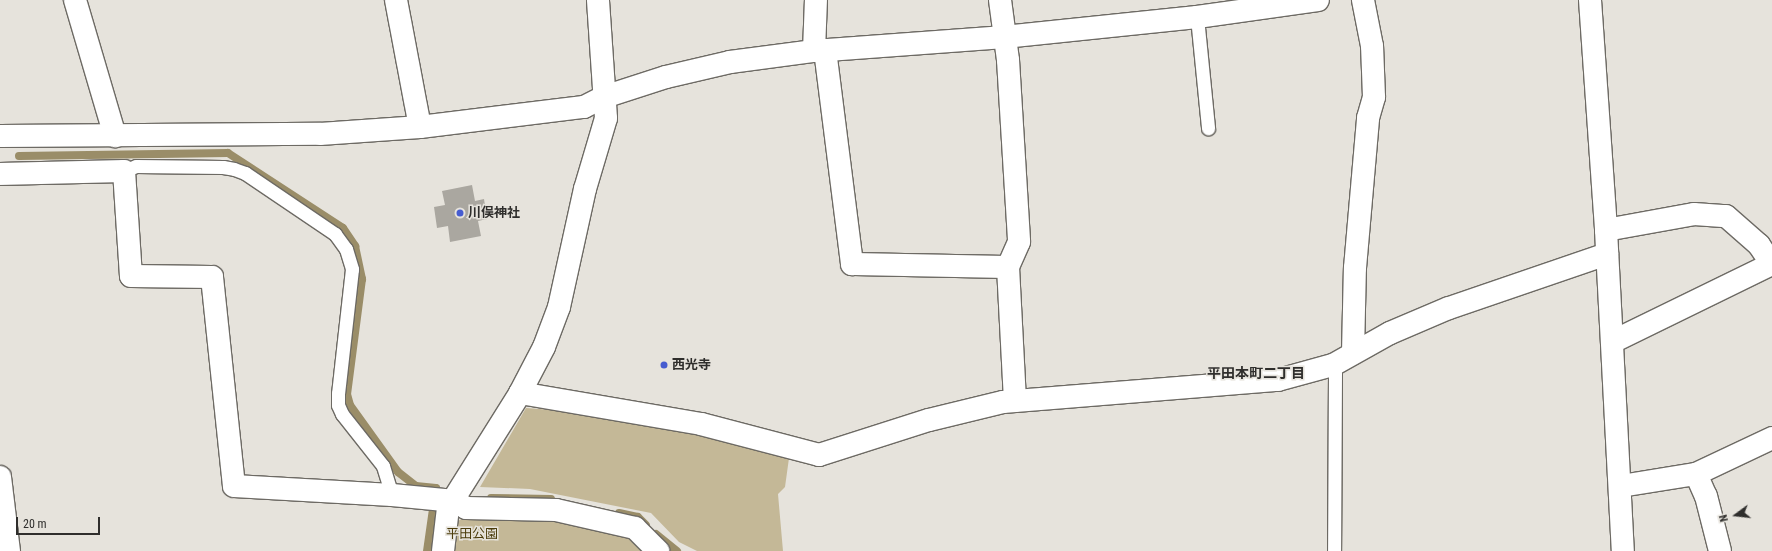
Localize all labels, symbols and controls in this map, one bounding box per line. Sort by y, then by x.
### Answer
place label: 川俣神社 [468,205,520,221]
marker: 川俣神社 [455,208,465,218]
place label: 西光寺 [672,357,711,373]
marker: 西光寺 [659,360,669,370]
district label: 平田本町二丁目 [1207,365,1305,381]
north arrow [1716,495,1756,535]
scale bar [18,509,102,535]
text: N [1717,513,1731,523]
text: 20 m [23,517,47,531]
park label: 平田公園 [446,526,498,542]

